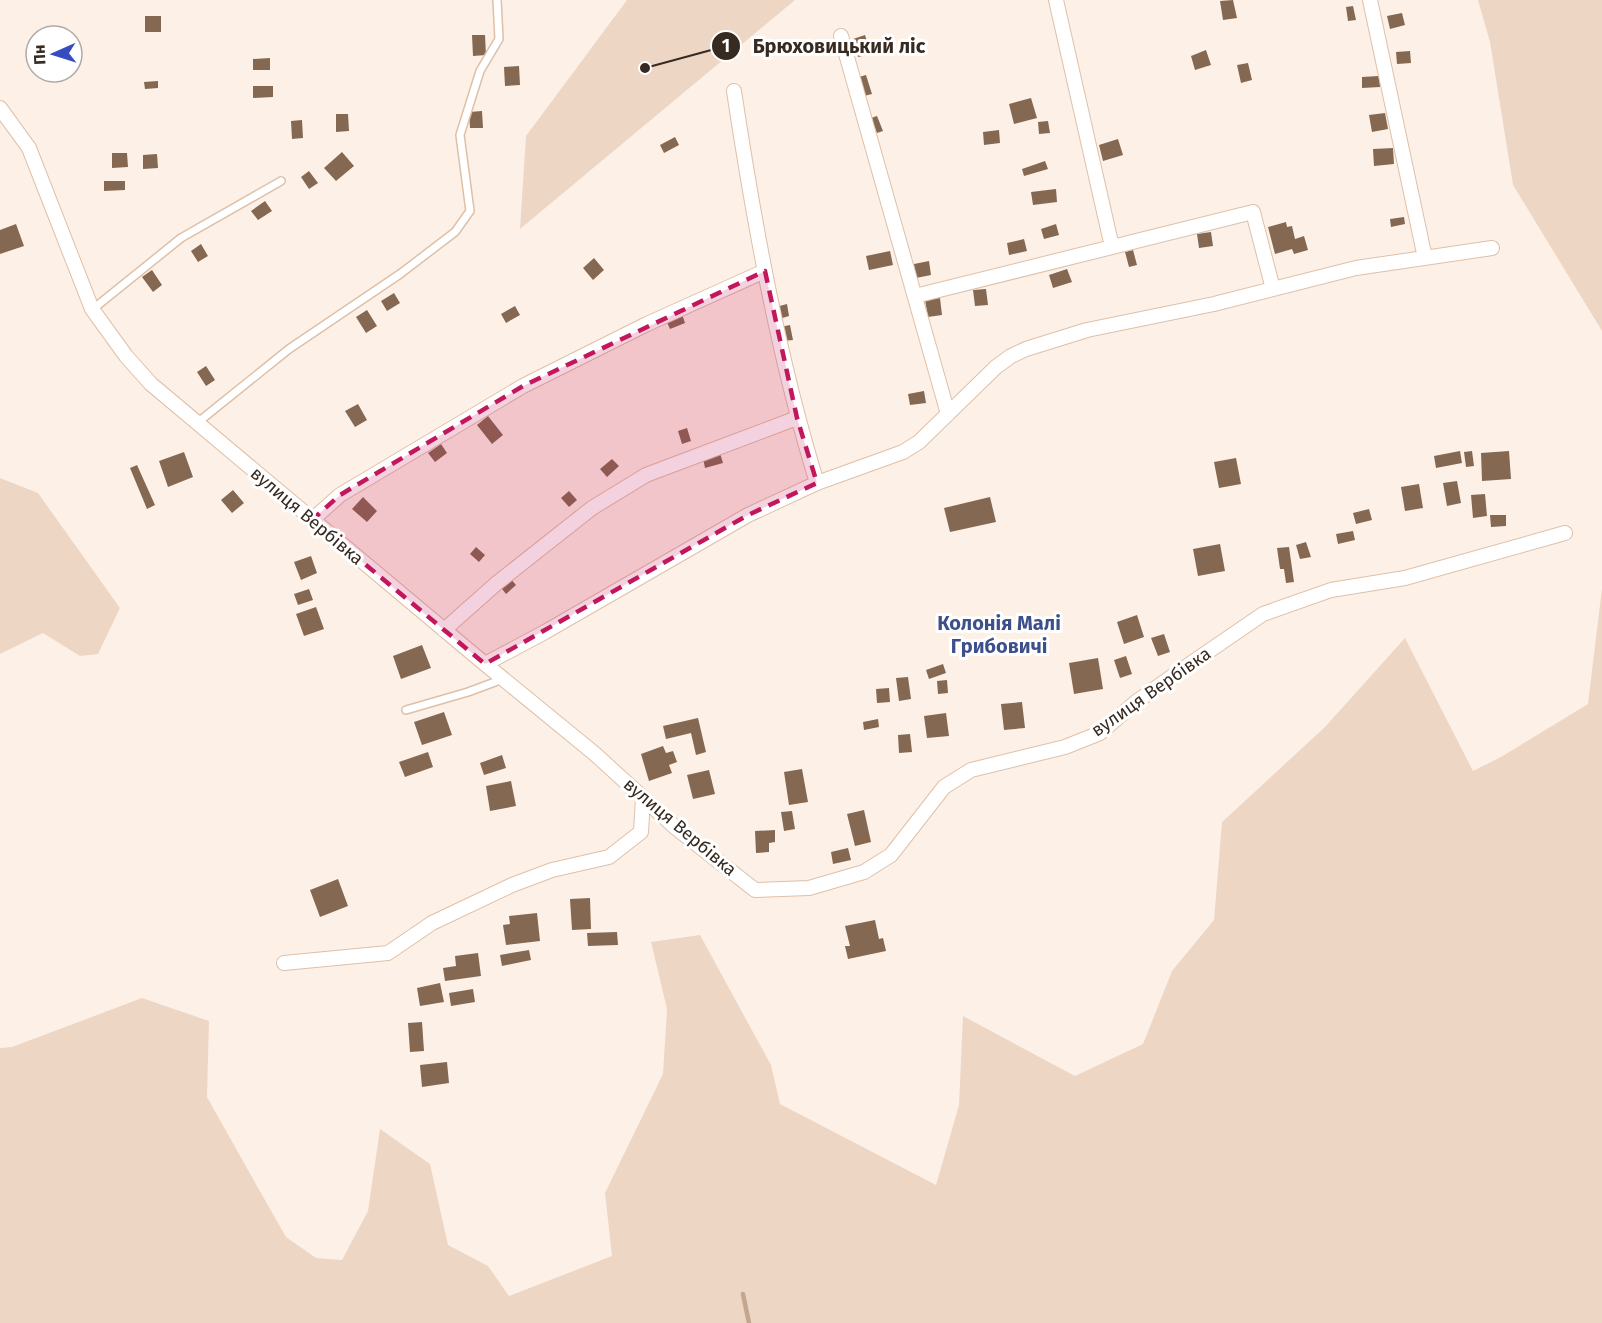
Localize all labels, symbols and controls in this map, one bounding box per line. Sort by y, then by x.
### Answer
north arrow [24,24,84,84]
callout: Брюховицький ліс [711,27,937,65]
text: Брюховицький ліс [753,34,926,58]
text: 1 [722,35,730,57]
text: Пн [30,44,50,65]
street label: вулиця Вербівка [246,462,368,570]
district label: Колонія Малі Грибовичі [937,611,1061,658]
street label: вулиця Вербівка [1087,643,1215,741]
street label: вулиця Вербівка [619,773,741,881]

